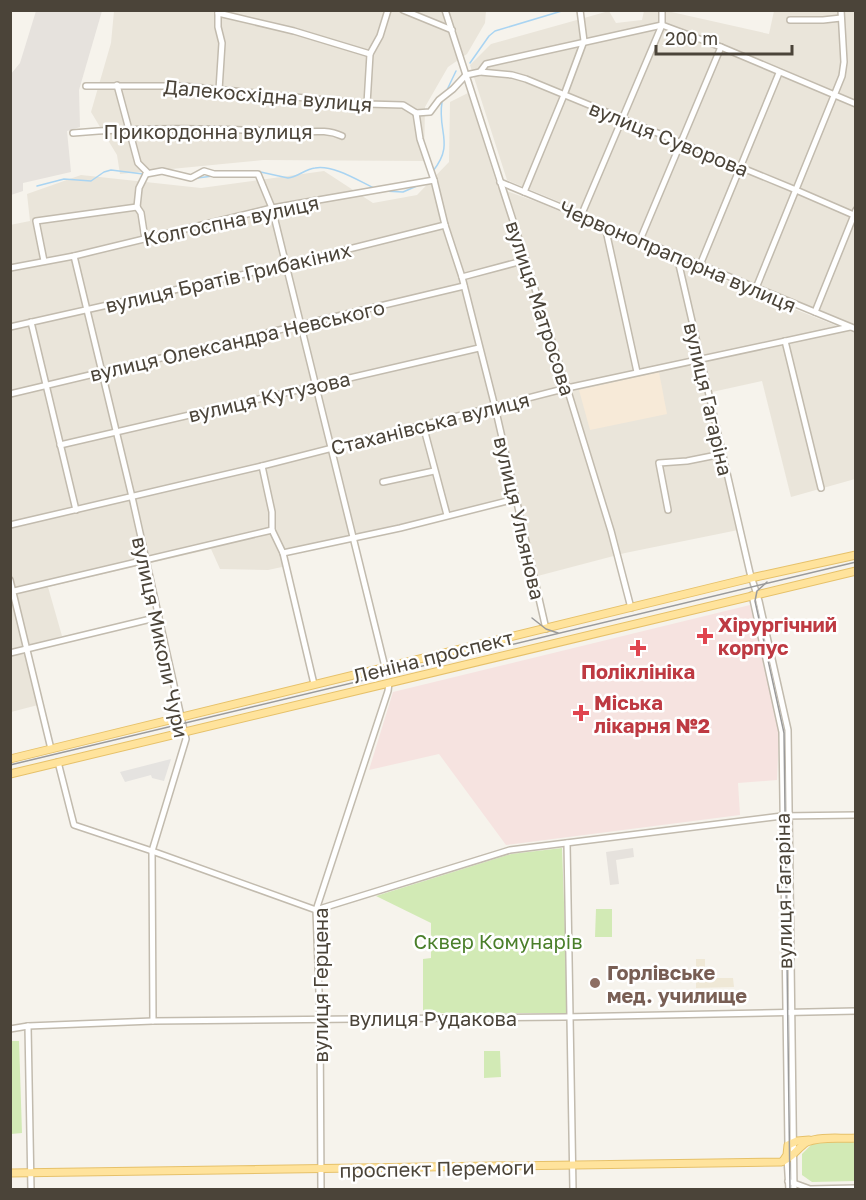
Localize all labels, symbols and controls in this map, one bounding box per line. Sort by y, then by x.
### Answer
scale bar [656,18,792,56]
text: 200 m [665,27,718,49]
street label: Далекосхідна вулиця [163,74,373,116]
street label: вулиця Суворова [586,95,752,181]
street label: Прикордонна вулиця [103,119,313,143]
street label: Колгоспна вулиця [141,190,321,250]
street label: Червонопрапорна вулиця [556,195,800,317]
street label: вулиця Матросова [501,218,581,398]
street label: вулиця Братів Грибакіних [103,237,353,317]
street label: вулиця Олександра Невського [87,294,387,386]
street label: вулиця Гагаріна [680,320,738,478]
street label: вулиця Кутузова [186,366,352,426]
street label: Стаханівська вулиця [328,387,532,459]
street label: вулиця Ульянова [490,434,550,602]
street label: вулиця Миколи Чури [128,534,194,740]
place label: Хірургічний корпус [718,612,837,659]
street label: Леніна проспект [351,624,516,687]
marker: Хірургічний корпус [696,627,714,645]
marker: Поліклініка [629,639,647,657]
place label: Поліклініка [581,659,695,683]
place label: Міська лікарня №2 [594,690,710,737]
marker: Міська лікарня №2 [572,704,590,722]
street label: вулиця Гагаріна [770,813,796,969]
street label: вулиця Герцена [308,908,332,1063]
park label: Сквер Комунарів [414,929,582,953]
place label: Горлівське мед. училище [607,960,747,1007]
marker: Горлівське мед. училище [588,976,602,990]
street label: вулиця Рудакова [349,1006,517,1030]
street label: проспект Перемоги [339,1154,535,1182]

